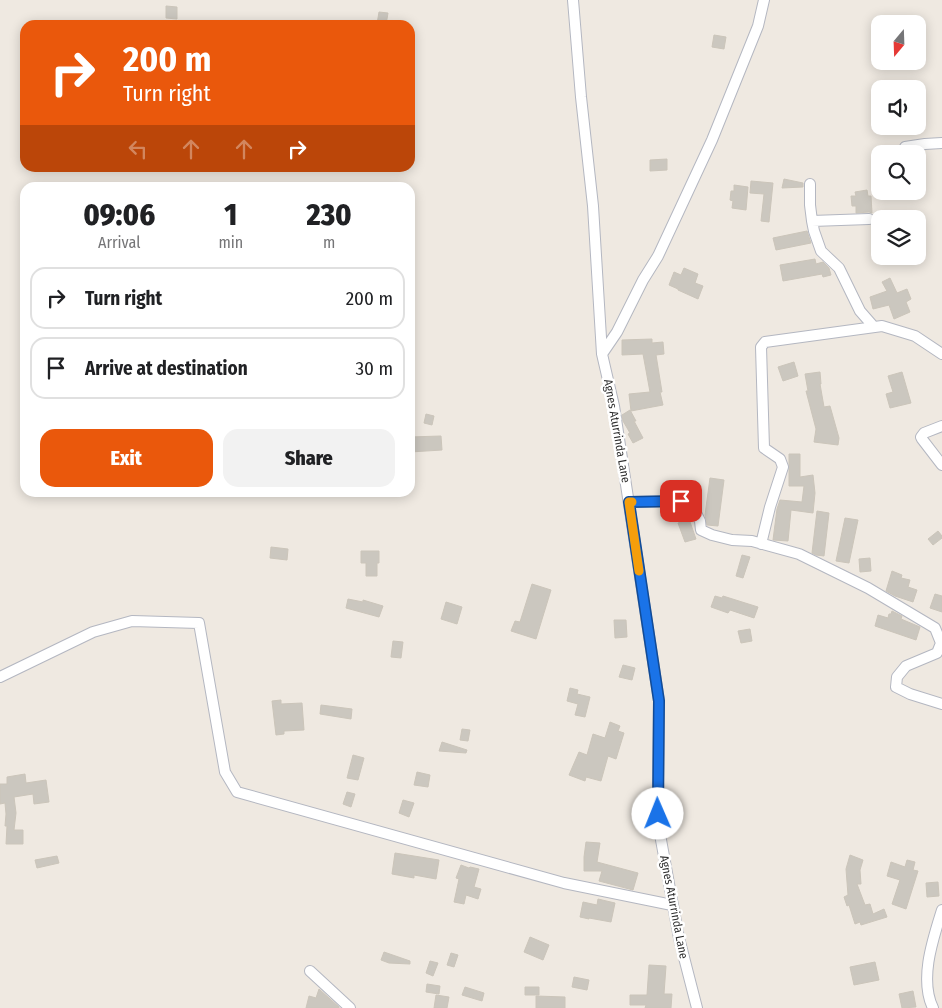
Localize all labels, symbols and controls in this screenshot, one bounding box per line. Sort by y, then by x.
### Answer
north arrow [871,15,926,70]
map controls [871,15,926,265]
text: 200 m [123,38,211,80]
icon: right [40,40,105,105]
text: Turn right [123,80,211,107]
button: sound [871,80,926,135]
icon: left [124,135,152,163]
icon: ahead [177,135,205,163]
icon: ahead [230,135,258,163]
icon: right [283,135,311,163]
button: search [871,145,926,200]
text: 09:06 [83,197,155,233]
text: 1 [224,197,237,233]
text: 230 [307,197,352,233]
button: layers [871,210,926,265]
text: Arrival [98,233,140,252]
text: min [218,233,243,252]
text: m [323,233,335,252]
icon: right [42,284,70,312]
text: Turn right [85,287,162,310]
text: 200 m [346,287,393,310]
icon: arrive [42,354,70,382]
text: Arrive at destination [85,357,248,380]
text: 30 m [355,357,393,380]
street label: Agnes Aturrinda Lane [601,378,633,484]
button: Exit [40,429,213,487]
button: Share [223,429,395,487]
pin [660,480,702,522]
icon: arrive [667,487,695,515]
position arrow [631,787,683,839]
street label: Agnes Aturrinda Lane [657,854,691,960]

